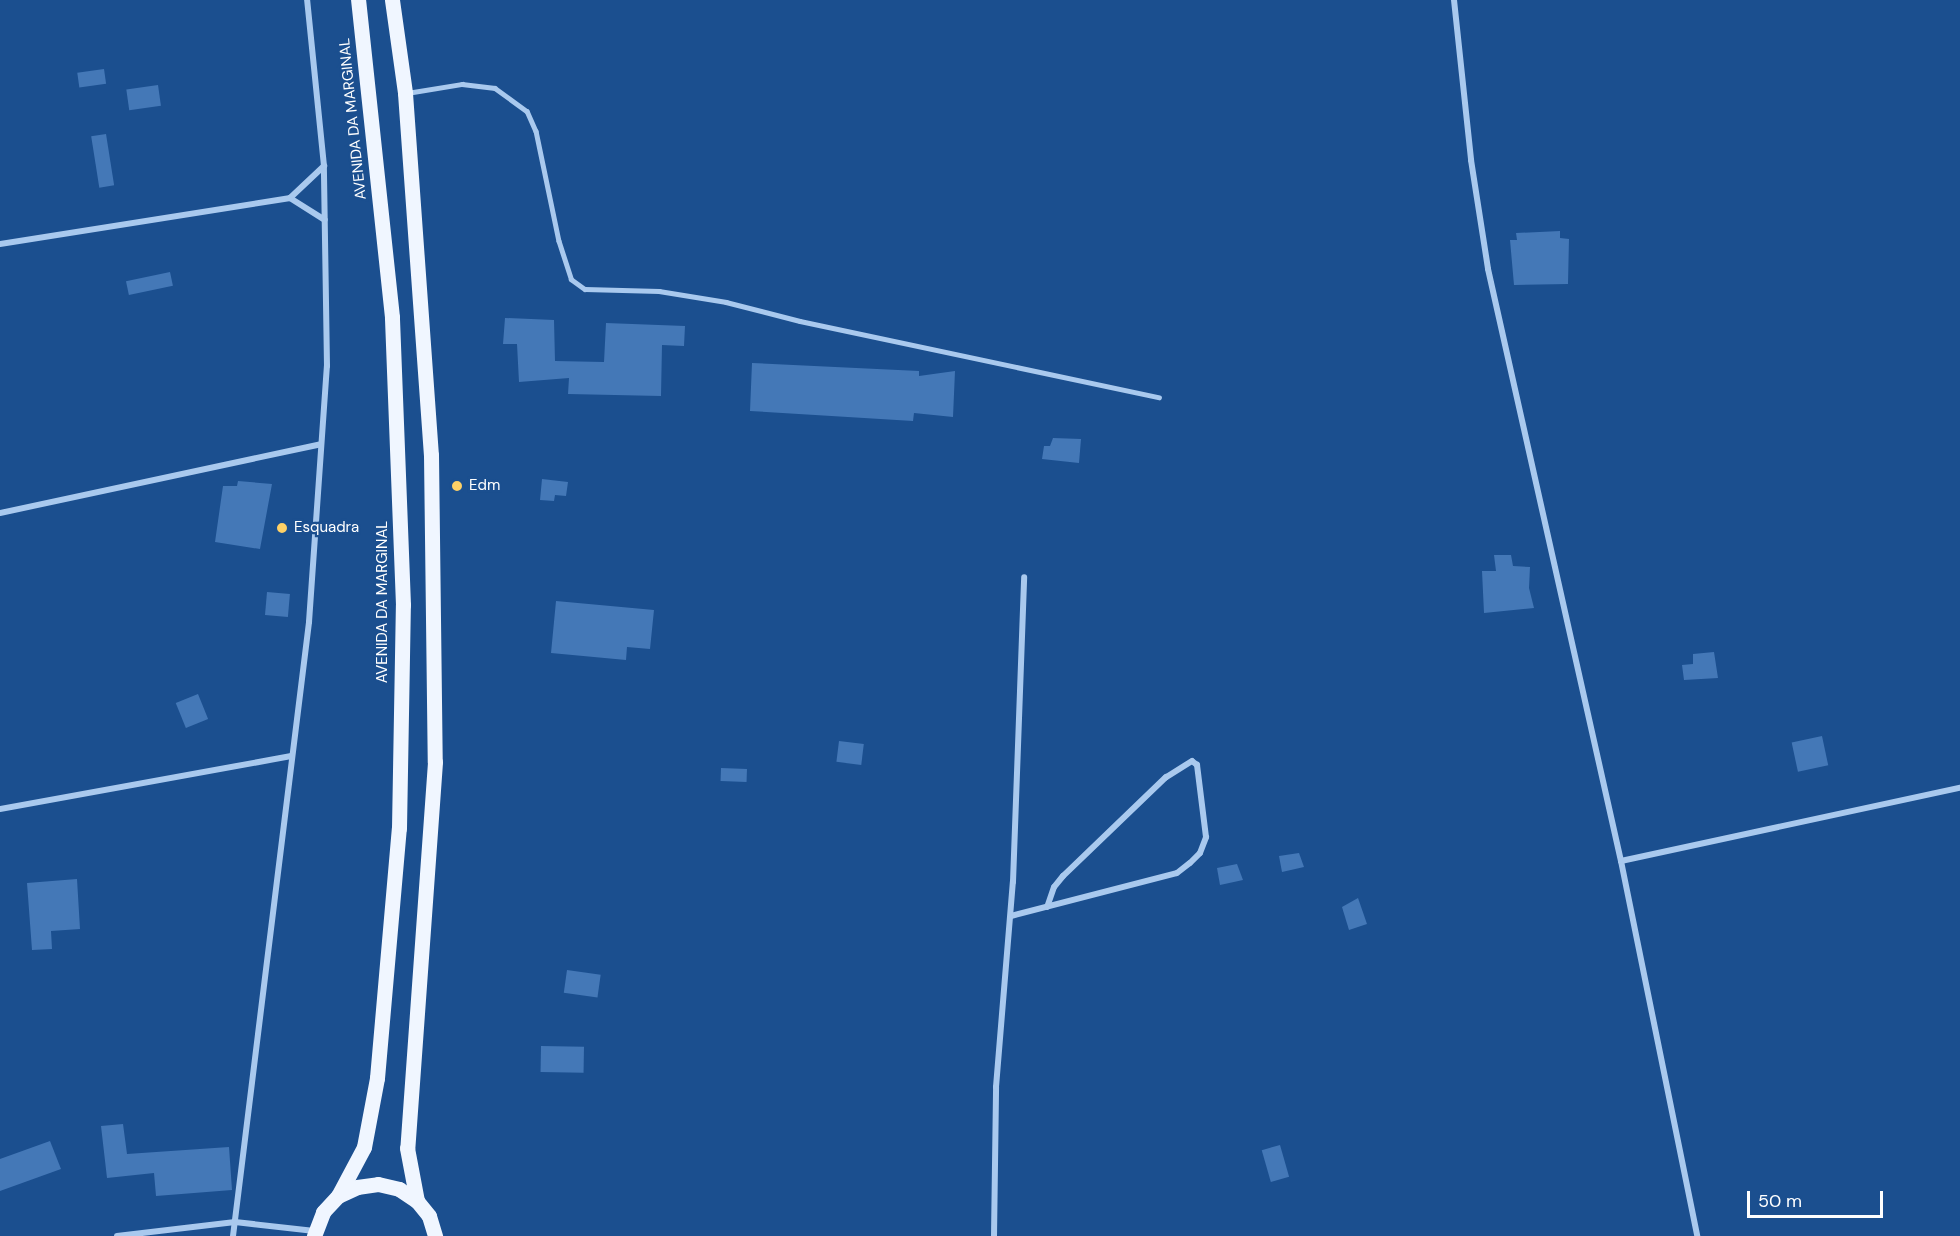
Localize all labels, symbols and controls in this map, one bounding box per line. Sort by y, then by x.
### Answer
street label: AVENIDA DA MARGINAL [336,37,370,201]
place label: Edm [469,477,500,495]
marker: Edm [450,479,464,493]
place label: Esquadra [294,519,359,537]
marker: Esquadra [275,521,289,535]
street label: AVENIDA DA MARGINAL [374,521,392,683]
scale bar [1750,1179,1886,1217]
text: 50 m [1758,1189,1802,1213]

